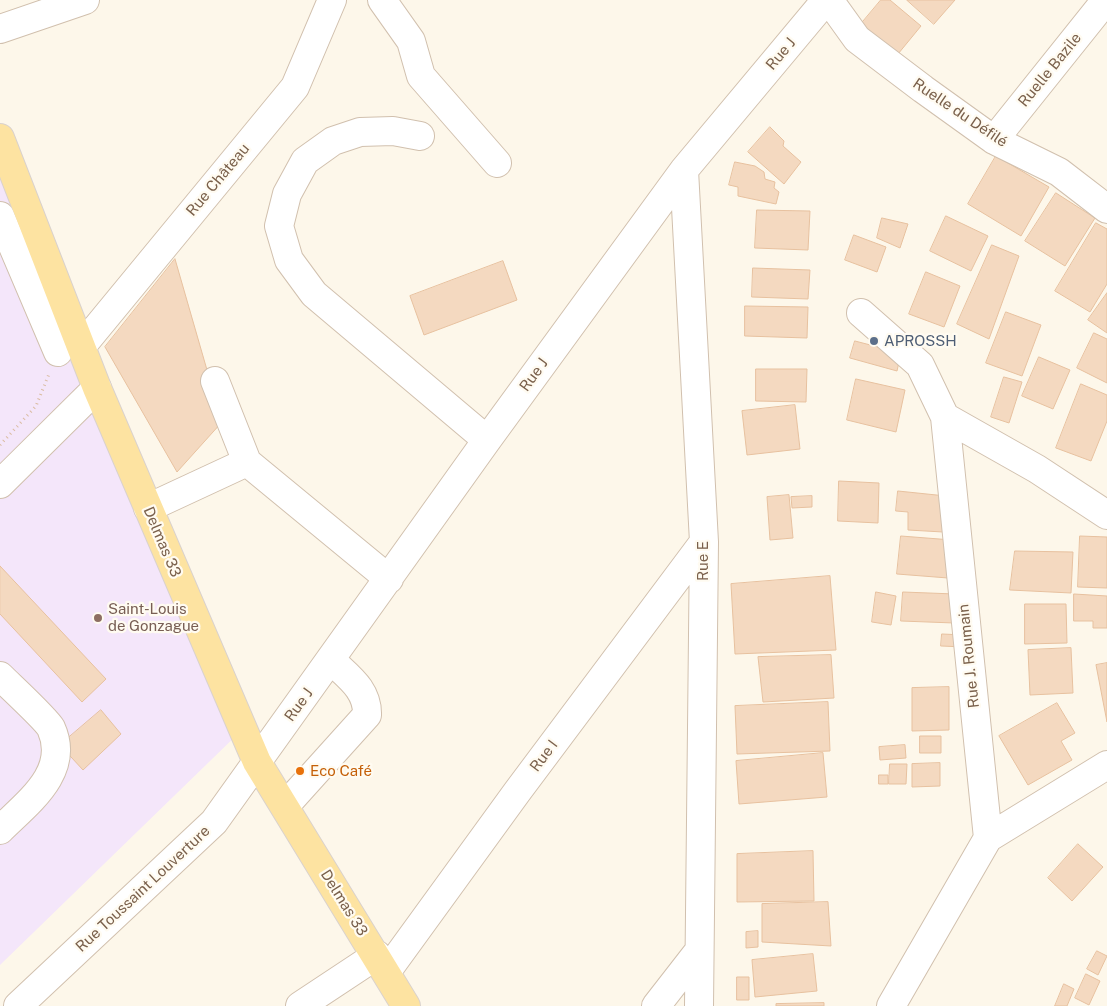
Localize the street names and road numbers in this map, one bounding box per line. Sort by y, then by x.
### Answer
street label: Ruelle Bazile [1015,29,1085,111]
street label: Rue J [762,34,800,74]
street label: Ruelle du Défilé [909,75,1011,151]
street label: Rue Château [183,140,253,220]
street label: Rue J [516,355,552,395]
street label: Delmas 33 [139,504,185,580]
street label: Rue E [694,541,712,581]
street label: Rue J. Roumain [955,603,983,709]
street label: Rue J [281,685,317,725]
street label: Rue I [526,737,562,775]
street label: Rue Toussaint Louverture [72,822,214,956]
street label: Delmas 33 [317,867,371,939]

